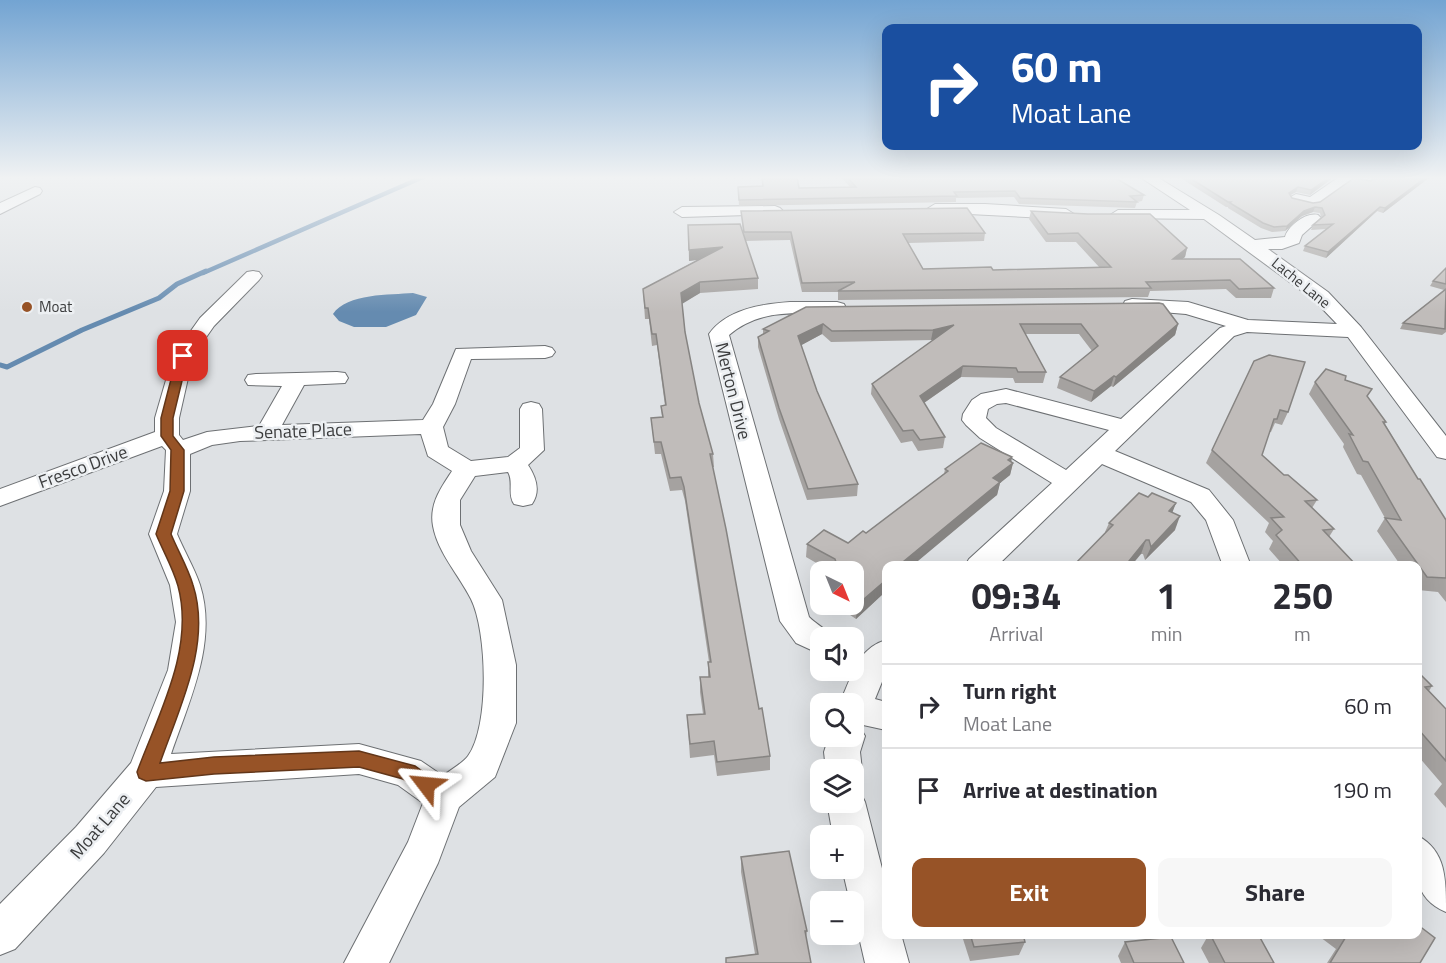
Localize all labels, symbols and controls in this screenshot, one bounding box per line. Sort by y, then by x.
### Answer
text: 60 m [1011,34,1103,98]
icon: right [912,48,990,126]
text: Moat Lane [1011,92,1131,133]
street label: Lache Lane [1267,251,1336,314]
place label: Moat [39,295,73,318]
marker: Moat [20,300,34,314]
pin [157,330,208,381]
icon: arrive [166,339,199,372]
street label: Merton Drive [708,340,759,442]
street label: Senate Place [254,415,352,446]
street label: Fresco Drive [34,438,131,495]
north arrow [810,561,864,615]
map controls [810,561,864,945]
text: 09:34 [971,568,1061,623]
text: 1 [1157,568,1177,623]
text: 250 [1272,568,1333,623]
text: Arrival [989,618,1044,649]
text: min [1151,618,1183,649]
text: m [1294,618,1311,649]
button: sound [810,627,864,681]
text: Turn right [963,674,1057,708]
text: 60 m [1344,689,1392,723]
icon: right [912,690,945,723]
button: search [810,693,864,747]
text: Moat Lane [963,708,1052,739]
position arrow [394,753,458,817]
button: layers [810,759,864,813]
text: Arrive at destination [963,773,1158,807]
text: 190 m [1332,773,1392,807]
icon: arrive [912,774,945,807]
street label: Moat Lane [63,787,136,865]
button: + [810,825,864,879]
button: Exit [912,858,1146,927]
button: Share [1158,858,1392,927]
button: − [810,891,864,945]

